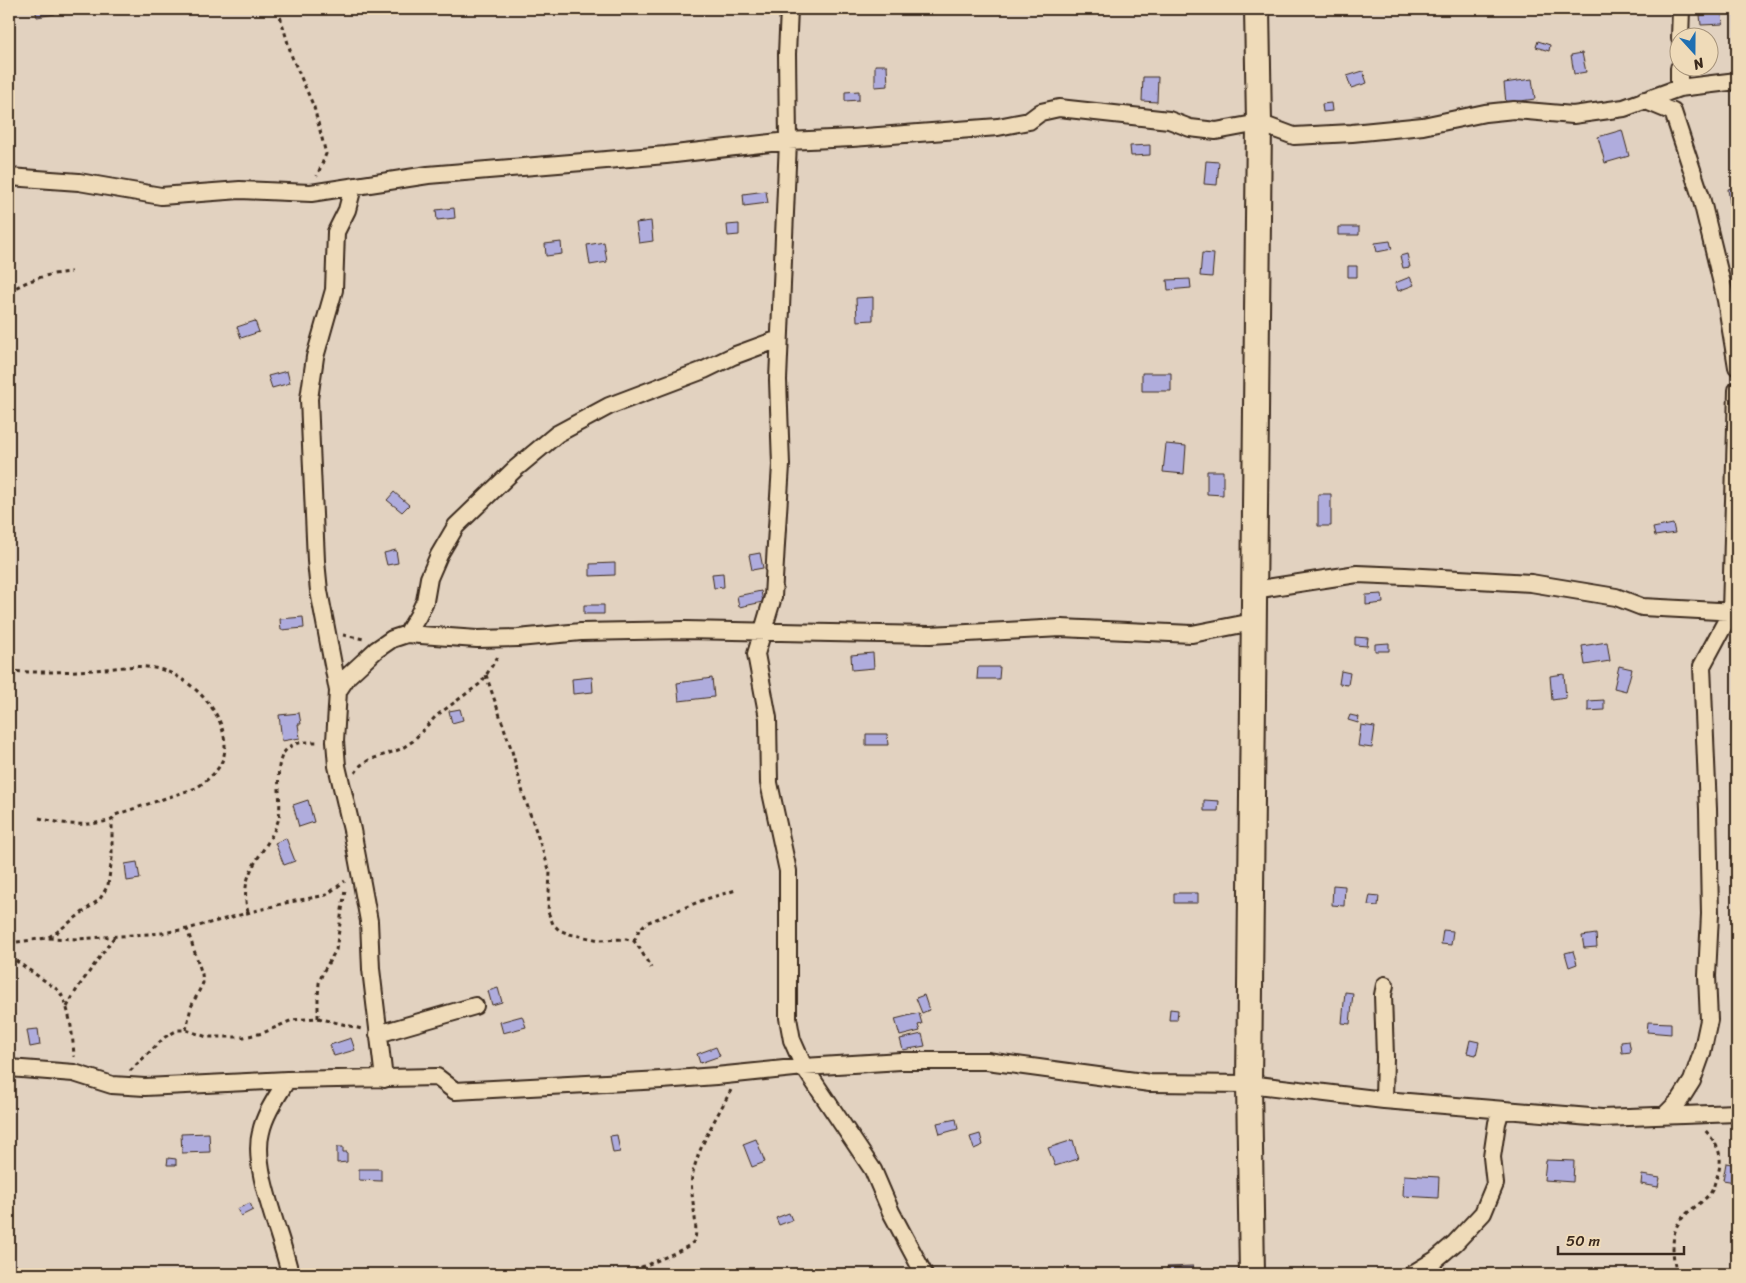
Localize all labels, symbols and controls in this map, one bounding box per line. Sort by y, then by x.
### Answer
north arrow [1668,28,1718,78]
text: N [1689,50,1708,77]
scale bar [1558,1223,1685,1255]
text: 50 m [1566,1228,1601,1254]

